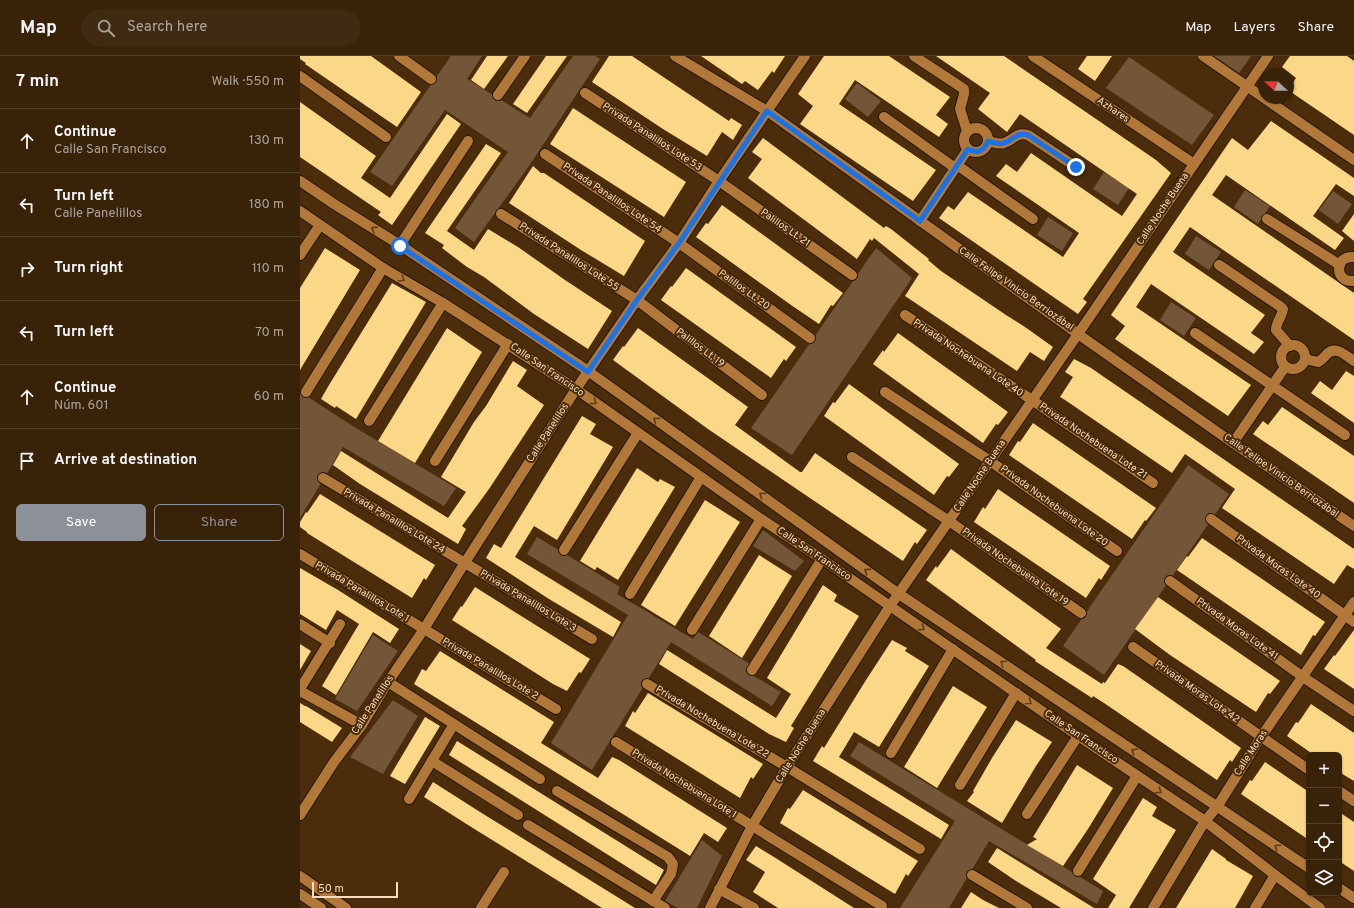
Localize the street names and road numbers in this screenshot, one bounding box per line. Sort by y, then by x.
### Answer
street label: Azhares [1094,94,1132,126]
street label: Privada Panalillos Lote 53 [600,100,704,174]
street label: Privada Panalillos Lote 54 [560,160,664,236]
street label: Calle Noche Buena [1134,170,1192,248]
street label: Palillos Lt. 21 [758,206,812,250]
street label: Privada Panalillos Lote 55 [517,220,621,294]
street label: Calle Felipe Vinicio Berriozábal [956,244,1076,334]
street label: Palillos Lt. 20 [716,267,772,313]
street label: Privada Nochebuena Lote 40 [910,316,1026,400]
street label: Palillos Lt. 19 [673,325,727,371]
street label: Calle San Francisco [507,340,587,400]
street label: Privada Nochebuena Lote 21 [1036,400,1150,482]
street label: Calle Panelillos [524,401,572,465]
street label: Calle Felipe Vinicio Berriozábal [1221,431,1341,521]
street label: Calle Noche Buena [951,437,1009,515]
street label: Privada Nochebuena Lote 20 [997,462,1111,550]
street label: Privada Panalillos Lote 24 [341,485,447,557]
street label: Calle San Francisco [774,524,854,584]
street label: Privada Nochebuena Lote 19 [959,525,1071,609]
street label: Privada Moras Lote 40 [1233,532,1323,602]
street label: Privada Panalillos Lote 1 [312,559,412,625]
street label: Privada Panalillos Lote 3 [477,567,579,635]
street label: Privada Moras Lote 41 [1193,595,1281,663]
street label: Privada Panalillos Lote 2 [439,635,541,703]
street label: Privada Moras Lote 42 [1152,658,1242,726]
street label: Calle Panelillos [349,673,397,737]
street label: Privada Nochebuena Lote 22 [653,683,771,761]
street label: Calle Noche Buena [773,707,829,785]
street label: Calle San Francisco [1041,707,1121,767]
street label: Calle Moras [1231,727,1271,778]
street label: Privada Nochebuena Lote 1 [629,746,739,822]

